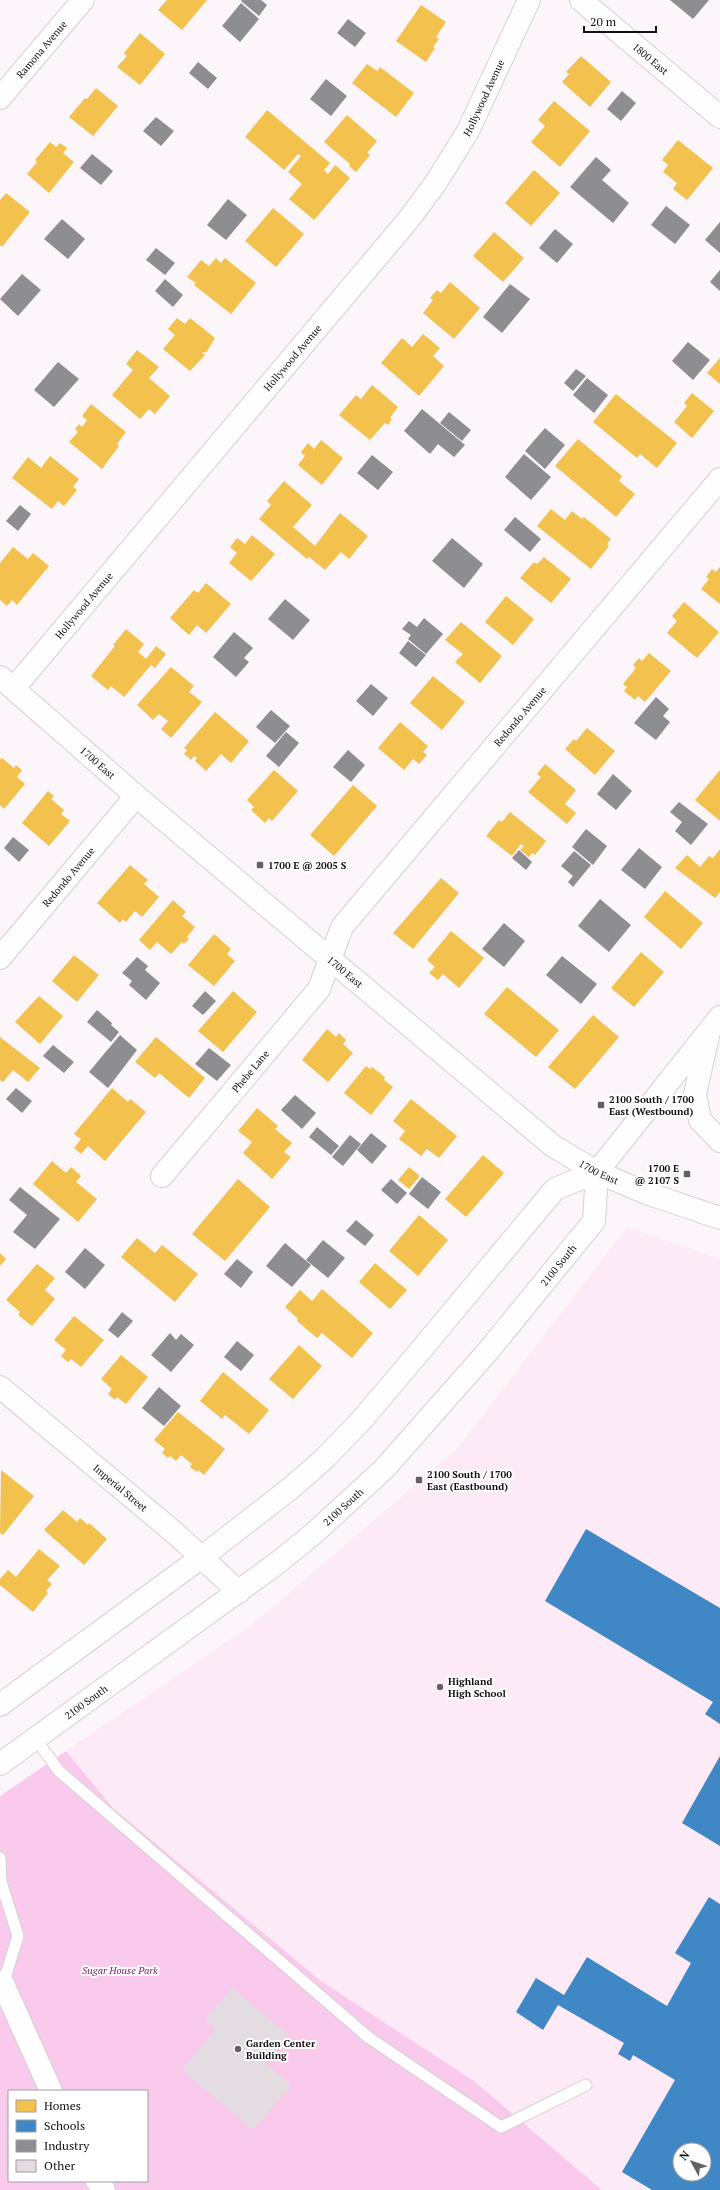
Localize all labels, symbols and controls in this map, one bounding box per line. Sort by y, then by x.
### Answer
scale bar [584,8,656,34]
text: 20 m [590,14,617,29]
street label: Ramona Avenue [14,18,70,81]
street label: 1800 East [630,40,671,78]
street label: Hollywood Avenue [460,57,507,139]
street label: Hollywood Avenue [261,322,324,394]
street label: Hollywood Avenue [52,570,116,642]
street label: Redondo Avenue [491,684,549,749]
street label: 1700 East [77,744,118,782]
street label: Redondo Avenue [40,844,97,910]
place label: 1700 E @ 2005 S [268,859,347,872]
marker: 1700 E @ 2005 S [255,860,265,870]
street label: 1700 East [324,953,366,991]
street label: Phebe Lane [229,1048,272,1095]
place label: 2100 South / 1700 East (Westbound) [609,1093,694,1118]
marker: 2100 South / 1700 East (Westbound) [596,1100,606,1110]
street label: 1700 East [577,1157,621,1188]
place label: 1700 E @ 2107 S [635,1162,679,1187]
marker: 1700 E @ 2107 S [682,1169,692,1179]
street label: 2100 South [538,1242,579,1289]
street label: Imperial Street [90,1462,150,1515]
place label: 2100 South / 1700 East (Eastbound) [427,1468,512,1493]
marker: 2100 South / 1700 East (Eastbound) [414,1475,424,1485]
street label: 2100 South [320,1485,366,1529]
place label: Highland High School [448,1675,506,1700]
street label: 2100 South [62,1682,110,1722]
marker: Highland High School [435,1682,445,1692]
park label: Sugar House Park [82,1964,158,1977]
place label: Garden Center Building [246,2037,316,2062]
marker: Garden Center Building [233,2044,243,2054]
legend [8,2090,148,2182]
text: Homes [44,2098,81,2113]
text: Schools [44,2118,85,2133]
text: Industry [44,2138,90,2153]
north arrow [672,2142,712,2182]
text: N [676,2147,693,2163]
text: Other [44,2158,75,2173]

